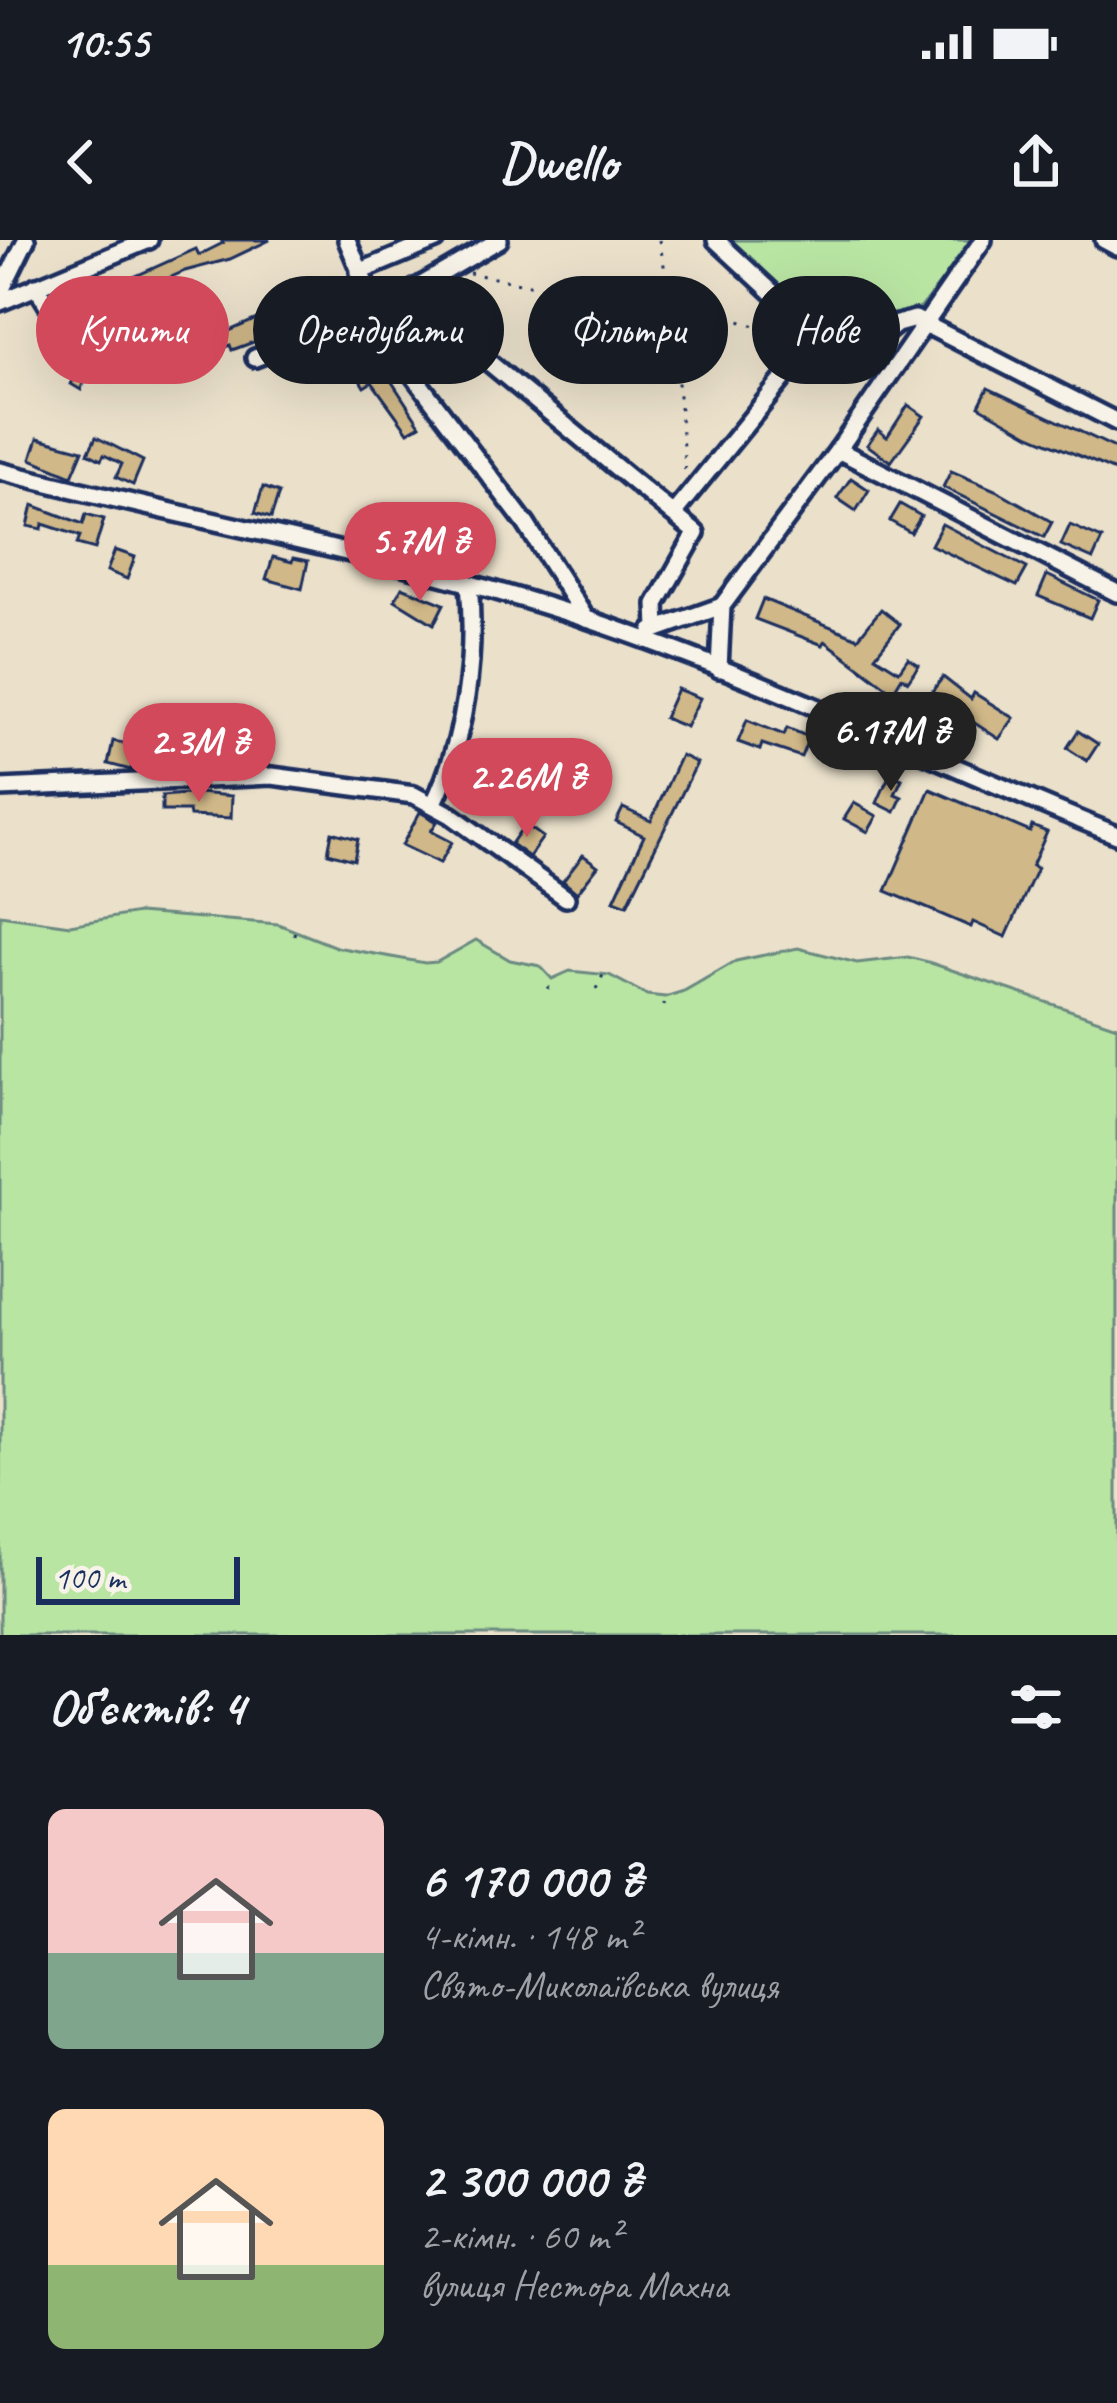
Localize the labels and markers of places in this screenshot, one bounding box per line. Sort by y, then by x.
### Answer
pin: 5.7M ₴ [322,502,518,604]
pin: 6.17M ₴ [780,692,1002,794]
pin: 2.3M ₴ [101,703,297,805]
pin: 2.26M ₴ [416,738,638,840]

